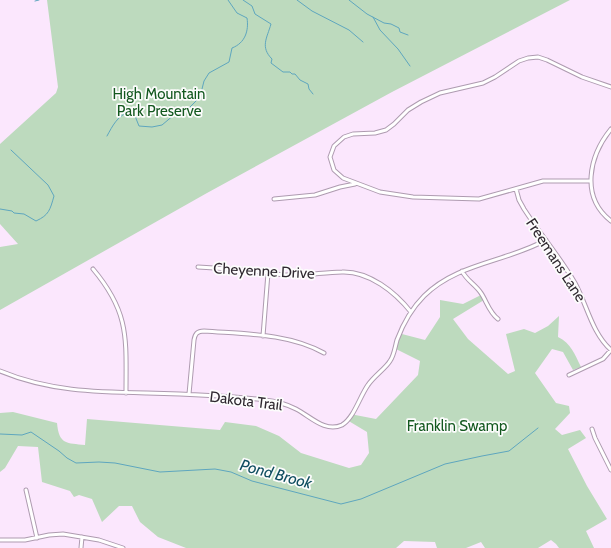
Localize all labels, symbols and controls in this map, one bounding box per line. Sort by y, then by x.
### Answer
park label: High Mountain Park Preserve [113,85,205,120]
street label: Freemans Lane [522,215,590,305]
street label: Cheyenne Drive [213,259,315,283]
street label: Dakota Trail [208,388,284,414]
park label: Franklin Swamp [407,417,507,435]
water label: Pond Brook [238,455,315,493]

